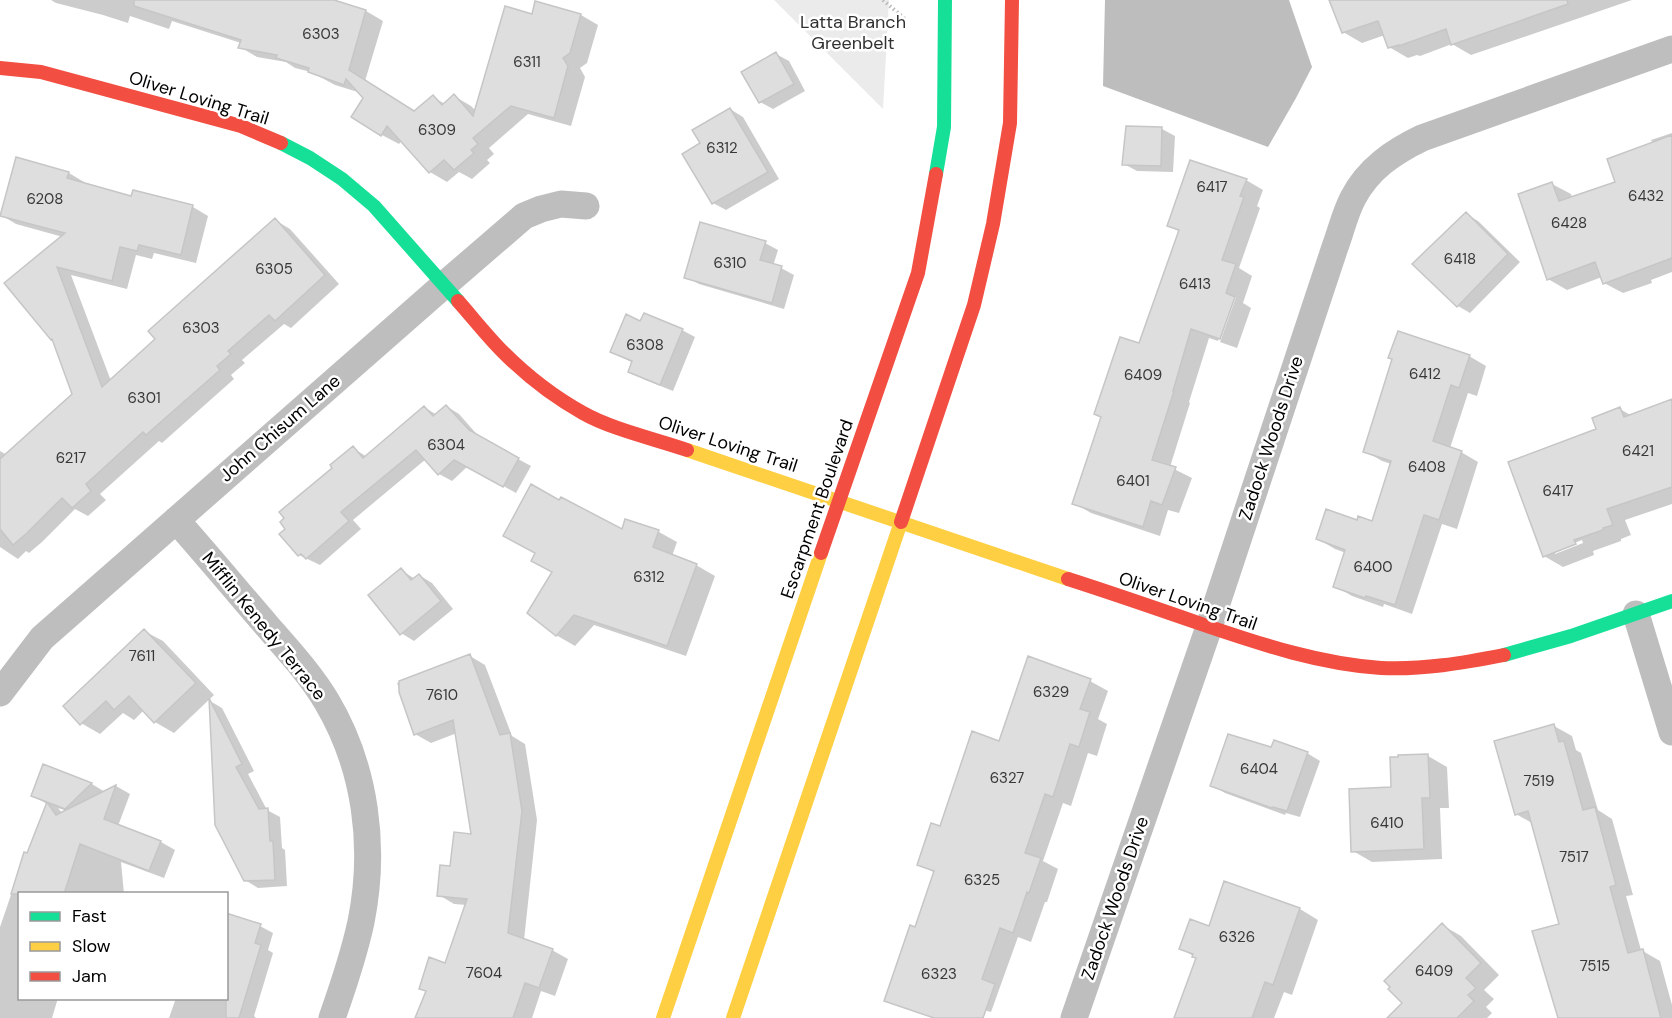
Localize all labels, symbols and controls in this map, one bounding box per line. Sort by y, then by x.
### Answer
park label: Latta Branch Greenbelt [800,10,906,55]
house number: 6303 [302,24,340,44]
house number: 6311 [513,52,541,72]
street label: Oliver Loving Trail [126,65,272,131]
house number: 6309 [418,120,456,140]
house number: 6312 [706,138,738,158]
house number: 6417 [1196,177,1228,197]
house number: 6432 [1628,186,1664,206]
house number: 6208 [27,189,63,209]
house number: 6428 [1551,213,1587,233]
house number: 6418 [1444,249,1476,269]
house number: 6310 [714,253,746,273]
house number: 6305 [255,259,293,279]
house number: 6413 [1179,274,1211,294]
house number: 6303 [182,318,220,338]
house number: 6308 [626,335,664,355]
street label: Zadock Woods Drive [1233,353,1309,523]
house number: 6412 [1409,364,1441,384]
house number: 6409 [1124,365,1162,385]
street label: John Chisum Lane [214,369,346,487]
house number: 6301 [127,388,161,408]
street label: Oliver Loving Trail [655,410,801,478]
street label: Escarpment Boulevard [775,416,859,602]
house number: 6304 [427,435,465,455]
house number: 6421 [1622,441,1654,461]
house number: 6217 [56,448,86,468]
house number: 6408 [1408,457,1446,477]
house number: 6401 [1116,471,1150,491]
house number: 6417 [1542,481,1574,501]
street label: Mifflin Kenedy Terrace [197,547,331,705]
house number: 6400 [1353,557,1393,577]
street label: Oliver Loving Trail [1115,566,1261,636]
house number: 6312 [633,567,665,587]
house number: 7611 [129,646,155,666]
house number: 6329 [1033,682,1069,702]
house number: 7610 [426,685,458,705]
house number: 6404 [1240,759,1278,779]
house number: 6327 [990,768,1024,788]
house number: 7519 [1524,771,1554,791]
street label: Zadock Woods Drive [1076,813,1154,983]
house number: 6410 [1370,813,1404,833]
house number: 7517 [1559,847,1589,867]
house number: 6325 [964,870,1000,890]
legend [18,892,228,1000]
text: Fast [72,904,107,928]
house number: 6326 [1219,927,1255,947]
text: Slow [72,934,111,958]
house number: 7515 [1580,956,1610,976]
house number: 6409 [1415,961,1453,981]
house number: 7604 [466,963,502,983]
text: Jam [72,964,107,988]
house number: 6323 [921,964,957,984]

